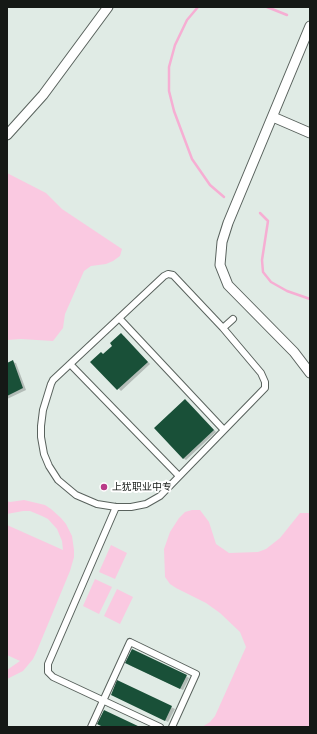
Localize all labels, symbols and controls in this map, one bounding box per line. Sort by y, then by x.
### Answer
place label: 上犹职业中专 [112,481,172,493]
marker: 上犹职业中专 [99,482,109,492]

